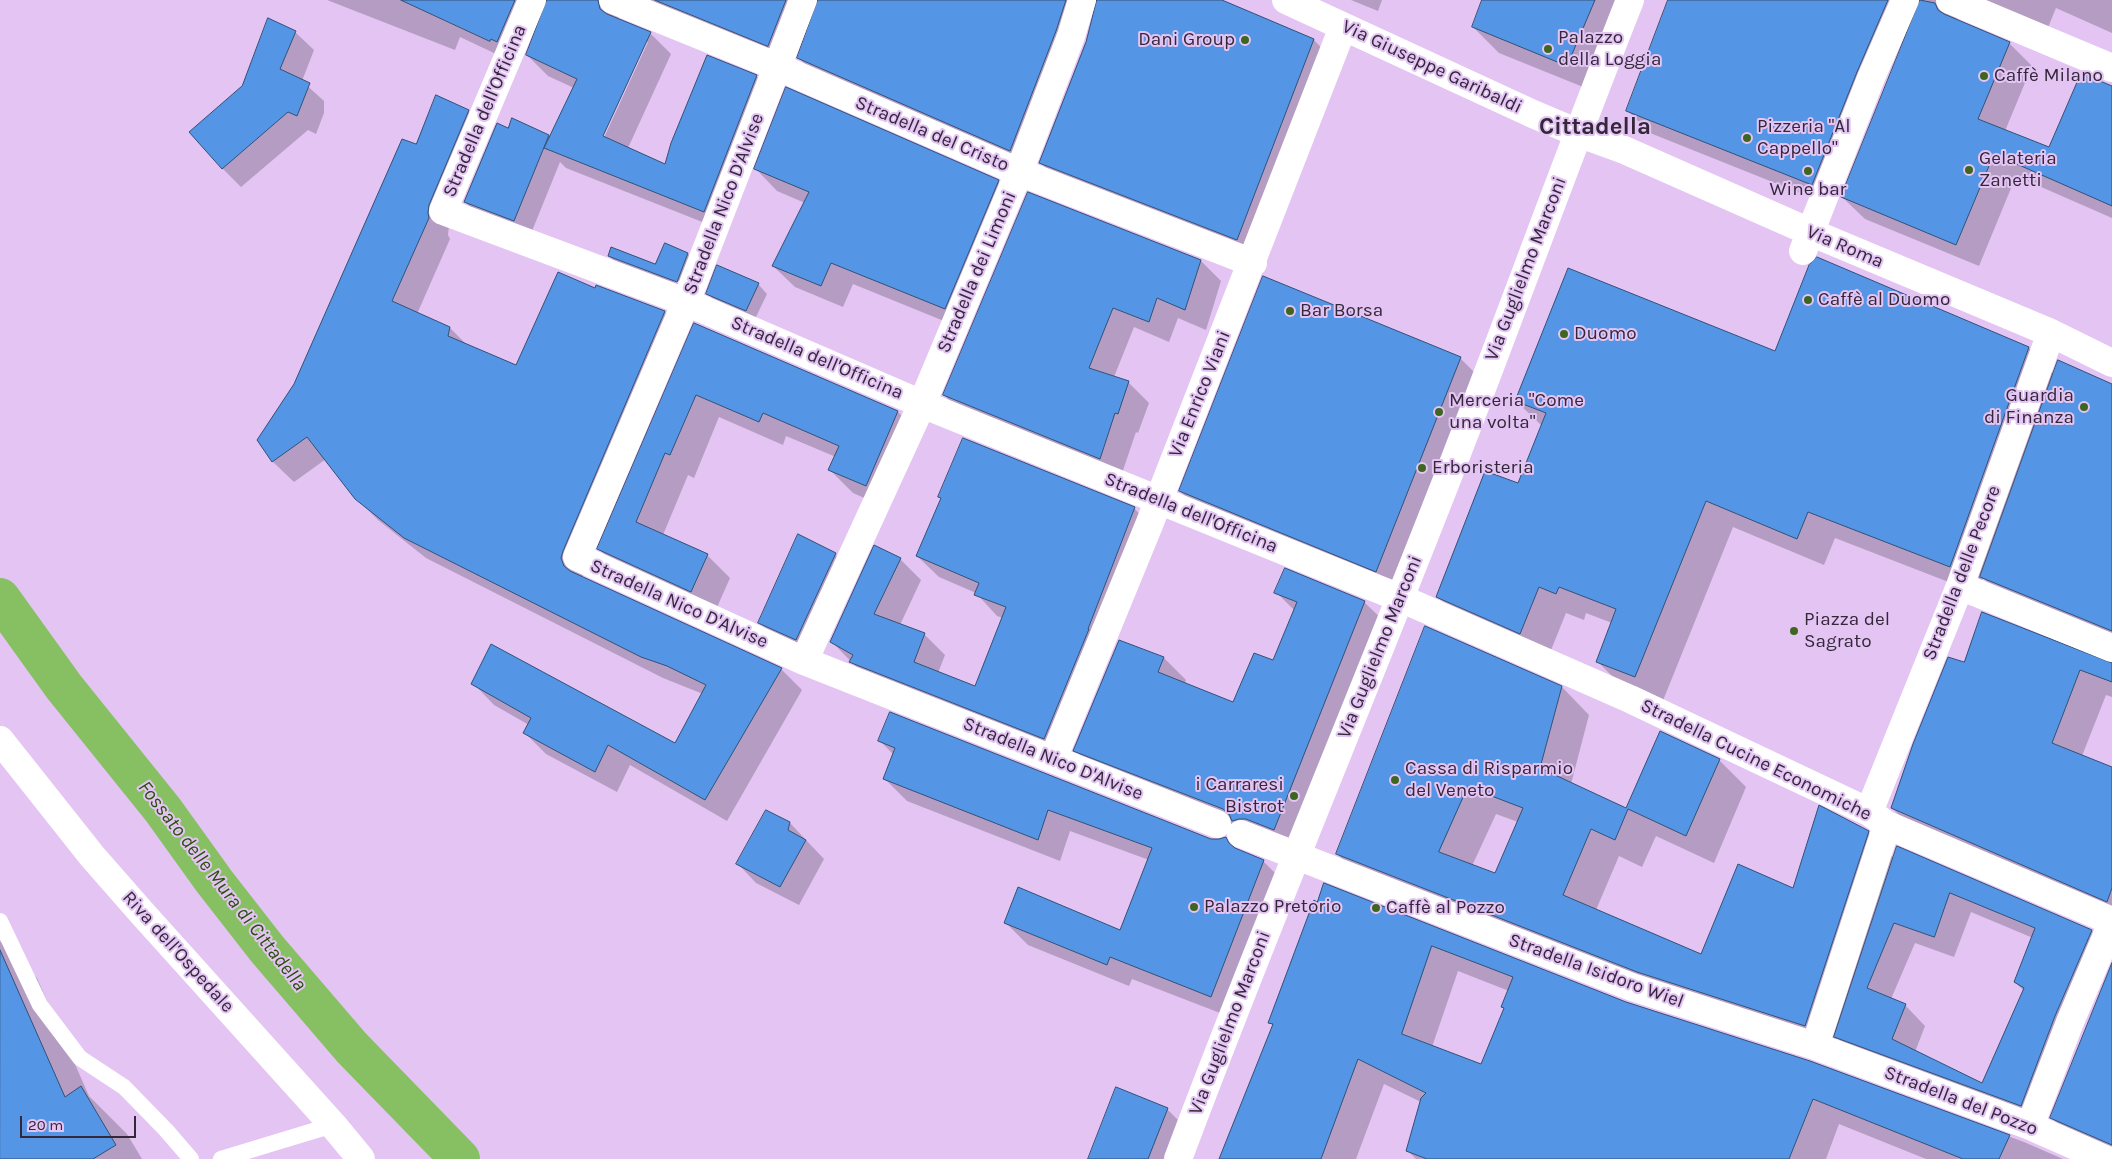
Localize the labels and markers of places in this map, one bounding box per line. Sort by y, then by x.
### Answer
place label: Palazzo della Loggia [1558,27,1661,71]
place label: Dani Group [1138,29,1235,51]
marker: Dani Group [1239,34,1251,46]
marker: Palazzo della Loggia [1542,43,1554,55]
place label: Caffè Milano [1994,65,2103,87]
marker: Caffè Milano [1978,70,1990,82]
place label: Pizzeria "Al Cappello" [1757,116,1850,160]
marker: Pizzeria "Al Cappello" [1741,132,1753,144]
place label: Gelateria Zanetti [1979,148,2057,192]
marker: Gelateria Zanetti [1963,164,1975,176]
marker: Wine bar [1802,165,1814,177]
place label: Wine bar [1770,179,1846,201]
place label: Caffè al Duomo [1818,289,1950,311]
marker: Caffè al Duomo [1802,294,1814,306]
place label: Bar Borsa [1300,300,1383,322]
marker: Bar Borsa [1284,305,1296,317]
place label: Duomo [1574,323,1637,345]
marker: Duomo [1558,328,1570,340]
place label: Guardia di Finanza [1984,385,2074,429]
place label: Merceria "Come una volta" [1449,390,1584,434]
marker: Guardia di Finanza [2078,401,2090,413]
marker: Merceria "Come una volta" [1433,406,1445,418]
place label: Erboristeria [1432,457,1534,479]
marker: Erboristeria [1416,462,1428,474]
place label: Piazza del Sagrato [1804,609,1890,653]
marker: Piazza del Sagrato [1788,625,1800,637]
place label: Cassa di Risparmio del Veneto [1405,758,1573,802]
place label: i Carraresi Bistrot [1195,774,1284,818]
marker: Cassa di Risparmio del Veneto [1389,774,1401,786]
marker: i Carraresi Bistrot [1288,790,1300,802]
place label: Palazzo Pretorio [1204,896,1341,918]
place label: Caffè al Pozzo [1386,897,1505,919]
marker: Palazzo Pretorio [1188,901,1200,913]
marker: Caffè al Pozzo [1370,902,1382,914]

